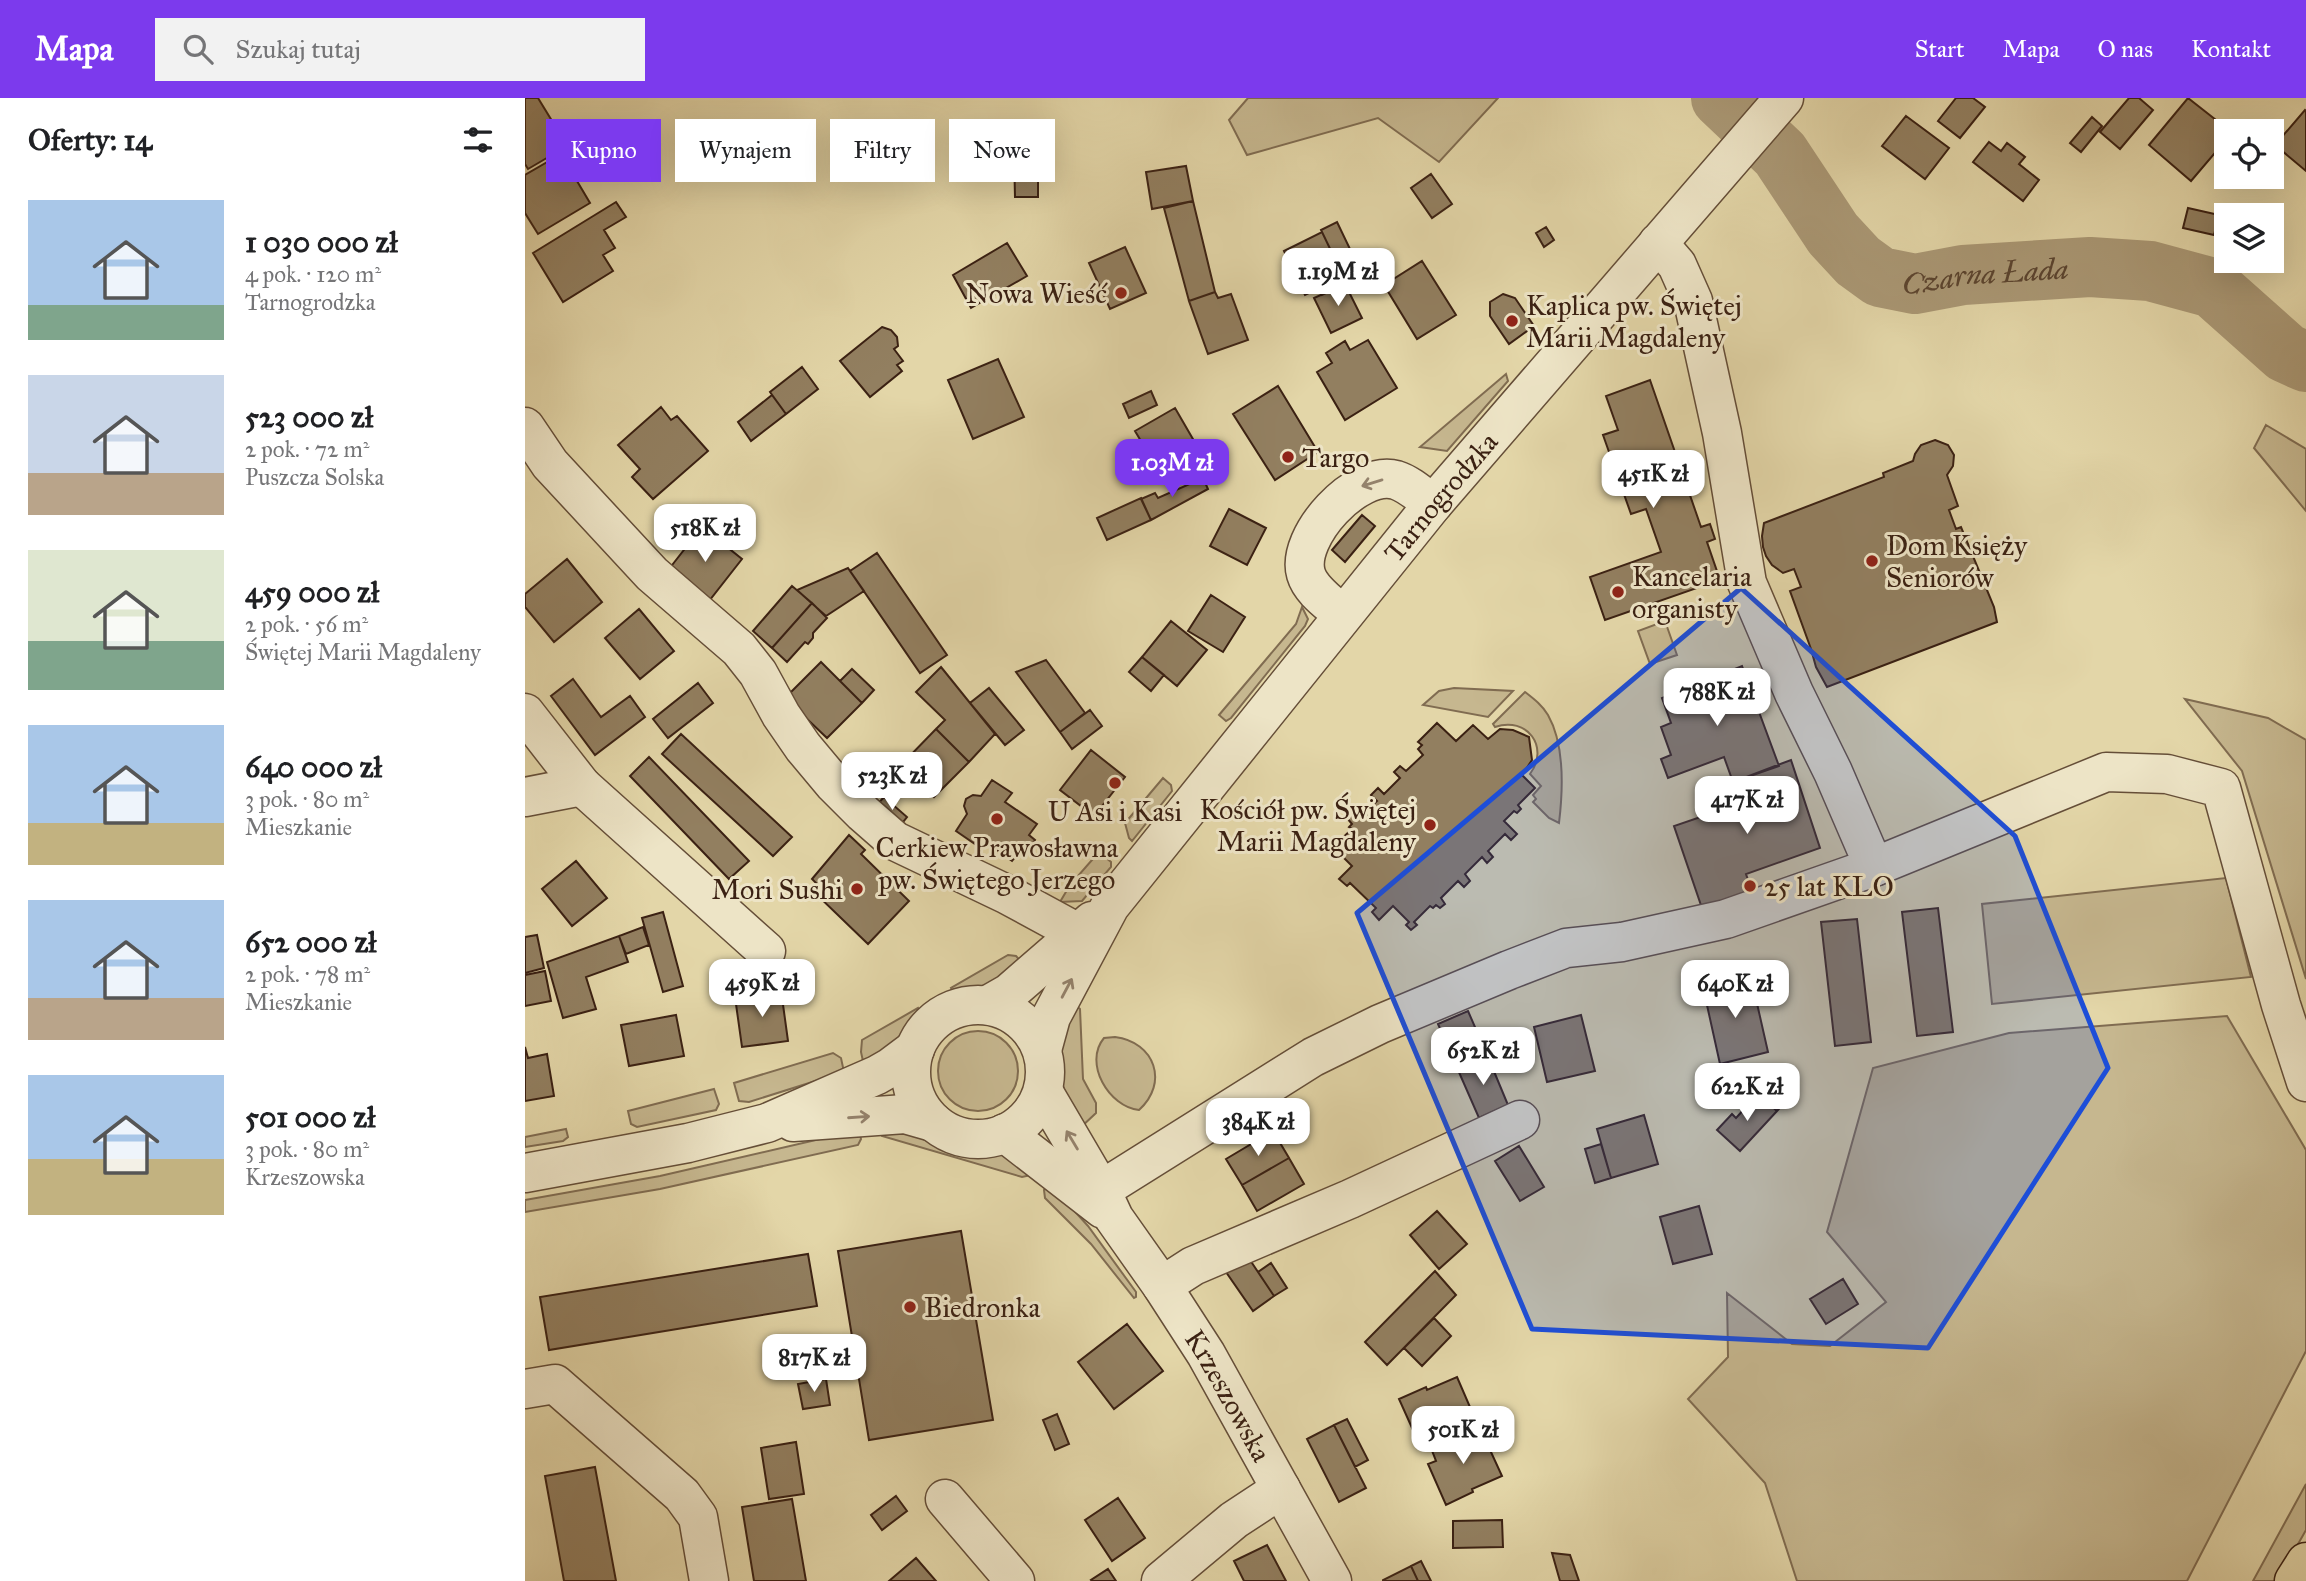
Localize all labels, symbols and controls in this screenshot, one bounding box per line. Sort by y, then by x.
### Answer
search box [155,18,645,81]
text: Mapa [35,29,113,69]
icon: search [179,30,217,68]
text: Szukaj tutaj [235,33,361,65]
text: Start [1915,34,1965,64]
text: Mapa [2003,34,2060,64]
text: O nas [2098,34,2153,64]
text: Kontakt [2191,34,2271,64]
chip: Kupno [546,119,661,182]
chip: Wynajem [675,119,816,182]
chip: Filtry [830,119,935,182]
chip: Nowe [949,119,1055,182]
map controls [2214,119,2284,273]
button: locate [2214,119,2284,189]
icon: filters [459,121,497,159]
text: Oferty: 14 [28,122,152,158]
button: layers [2214,203,2284,273]
text: 1 030 000 zł [245,224,398,260]
icon: home [84,228,168,312]
pin: 1.19M zł [1266,248,1410,308]
water label: Czarna Łada [1899,250,2070,304]
text: 1.19M zł [1298,257,1378,285]
text: 4 pok. · 120 m² [245,260,381,288]
place label: Nowa Wieść [966,276,1108,311]
marker: Nowa Wieść [1113,285,1129,301]
text: Tarnogrodzka [245,288,376,316]
place label: Kaplica pw. Świętej Marii Magdaleny [1526,288,1742,355]
marker: Kaplica pw. Świętej Marii Magdaleny [1504,313,1520,329]
text: 523 000 zł [245,399,373,435]
icon: home [84,403,168,487]
street label: Tarnogrodzka [1376,425,1506,569]
text: 2 pok. · 72 m² [245,435,369,463]
pin: 1.03M zł [1100,440,1244,499]
place label: Targo [1302,440,1369,475]
text: 1.03M zł [1131,448,1213,476]
marker: Targo [1280,449,1296,465]
pin: 451K zł [1588,450,1718,510]
text: 451K zł [1618,459,1688,487]
text: Puszcza Solska [245,463,384,491]
one-way arrow [1362,478,1384,491]
pin: 518K zł [640,504,770,564]
text: 518K zł [670,513,740,541]
place label: Dom Księży Seniorów [1886,528,2028,595]
marker: Dom Księży Seniorów [1864,553,1880,569]
place label: Kancelaria organisty [1632,559,1752,626]
text: 459 000 zł [245,574,379,610]
icon: home [84,578,168,662]
marker: Kancelaria organisty [1610,584,1626,600]
text: 2 pok. · 56 m² [245,610,368,638]
text: Świętej Marii Magdaleny [245,638,481,666]
pin: 788K zł [1652,668,1782,728]
text: 788K zł [1680,677,1754,705]
text: 640 000 zł [245,749,382,785]
pin: 523K zł [827,752,957,812]
icon: home [84,753,168,837]
text: 523K zł [857,761,927,789]
marker: U Asi i Kasi [1107,775,1123,791]
pin: 417K zł [1682,776,1812,836]
text: 3 pok. · 80 m² [245,785,369,813]
text: 417K zł [1711,785,1783,813]
place label: Kościół pw. Świętej Marii Magdaleny [1199,792,1417,859]
place label: U Asi i Kasi [1048,794,1182,829]
marker: Cerkiew Prawosławna pw. Świętego Jerzego [989,811,1005,827]
text: Mieszkanie [245,813,352,841]
marker: Kościół pw. Świętej Marii Magdaleny [1422,817,1438,833]
place label: Cerkiew Prawosławna pw. Świętego Jerzego [876,830,1119,897]
place label: 25 lat KLO [1764,869,1894,904]
place label: Mori Sushi [712,872,843,907]
marker: 25 lat KLO [1742,878,1758,894]
marker: Mori Sushi [849,881,865,897]
text: 652 000 zł [245,924,376,960]
icon: home [84,928,168,1012]
text: 2 pok. · 78 m² [245,960,370,988]
pin: 459K zł [697,960,827,1019]
pin: 640K zł [1670,960,1800,1020]
text: 459K zł [725,968,799,996]
text: 640K zł [1697,969,1773,997]
one-way arrow [1060,978,1074,998]
text: Mieszkanie [245,988,352,1016]
pin: 652K zł [1418,1028,1548,1087]
text: 652K zł [1447,1036,1519,1064]
pin: 622K zł [1682,1063,1812,1123]
text: 622K zł [1711,1072,1783,1100]
pin: 384K zł [1193,1098,1323,1158]
text: 501 000 zł [245,1099,375,1135]
icon: home [84,1103,168,1187]
text: 384K zł [1222,1107,1294,1135]
one-way arrow [848,1110,870,1123]
one-way arrow [1065,1131,1079,1151]
text: 3 pok. · 80 m² [245,1135,369,1163]
text: Krzeszowska [245,1163,365,1191]
place label: Biedronka [924,1290,1041,1325]
marker: Biedronka [902,1299,918,1315]
street label: Krzeszowska [1177,1323,1279,1468]
pin: 817K zł [749,1334,879,1394]
text: 817K zł [778,1343,850,1371]
pin: 501K zł [1398,1406,1528,1466]
text: 501K zł [1427,1415,1499,1443]

